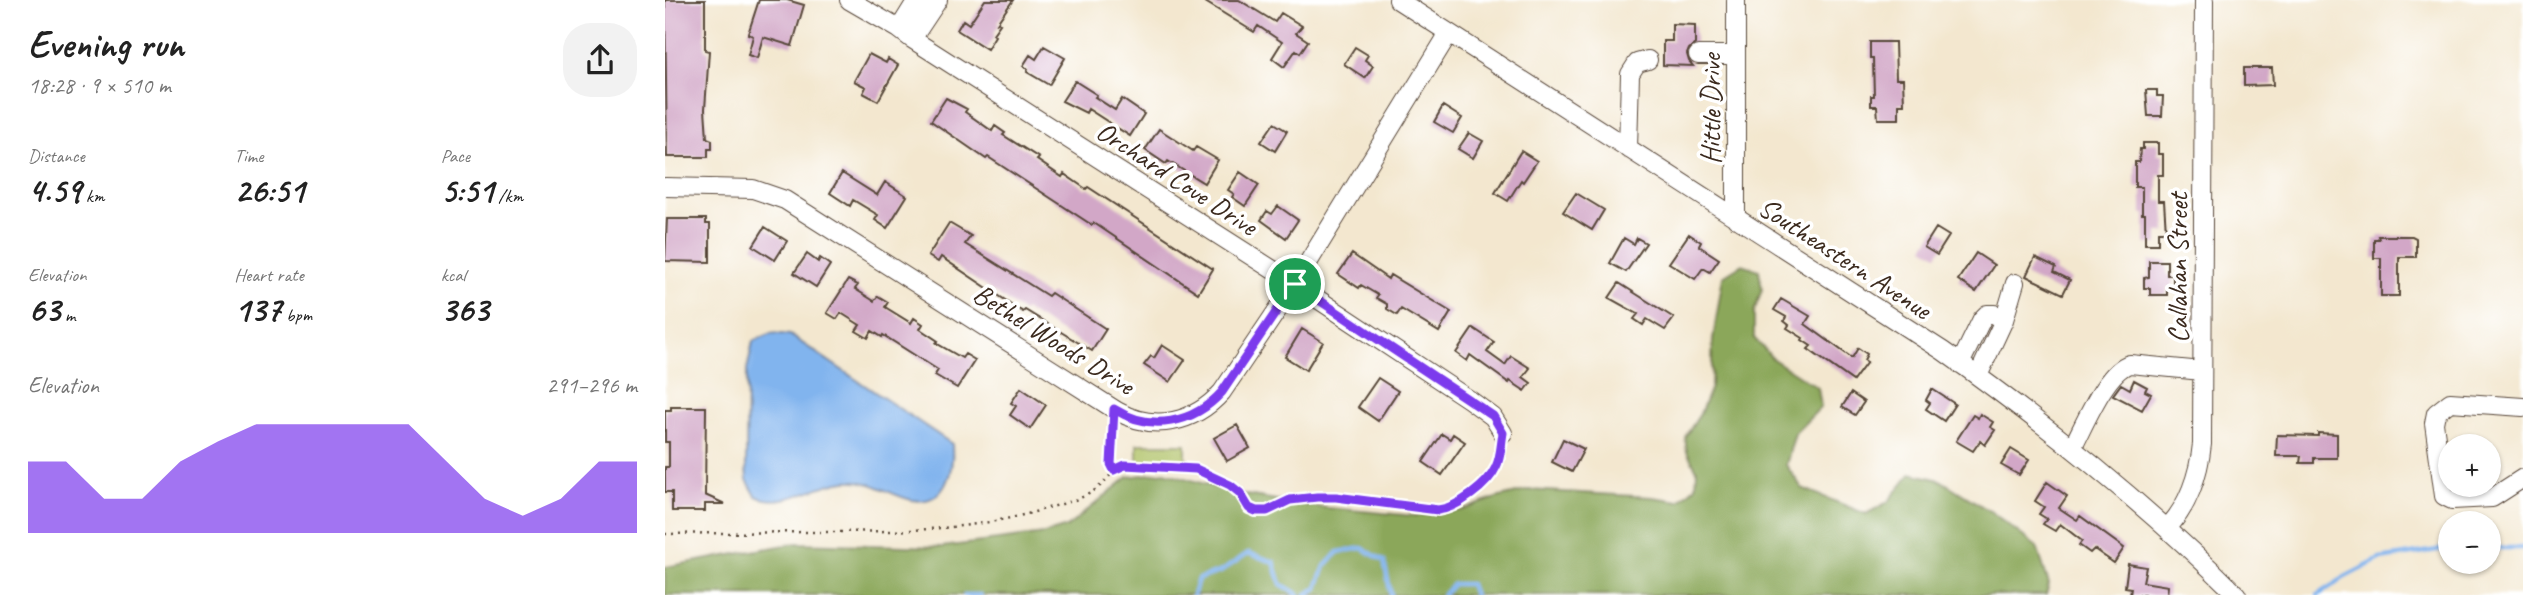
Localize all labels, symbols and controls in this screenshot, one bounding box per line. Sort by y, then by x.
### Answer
text: Evening run [28,21,184,68]
button: share [563,23,637,97]
street label: Hittle Drive [1693,52,1728,164]
text: 18:28 · 9 × 510 m [28,71,171,100]
street label: Orchard Cove Drive [1090,113,1266,244]
text: Distance [28,144,85,168]
text: Time [234,144,263,168]
text: Pace [441,144,470,168]
text: 4.59 [28,168,81,213]
text: 26:51 [234,168,304,213]
text: 5:51 [441,168,494,213]
text: km [81,184,104,208]
text: /km [494,184,523,208]
street label: Southeastern Avenue [1752,189,1939,328]
street label: Callahan Street [2160,190,2195,343]
pin [1265,254,1325,314]
text: Elevation [28,263,86,287]
text: Heart rate [234,263,304,287]
text: kcal [441,263,466,287]
icon: arrive [1276,265,1314,303]
street label: Bethel Woods Drive [967,276,1143,403]
text: 63 [28,287,60,332]
text: 137 [234,287,281,332]
text: 363 [441,287,489,332]
text: m [60,303,76,327]
text: bpm [281,303,312,327]
text: Elevation [28,371,99,400]
text: 291–296 m [546,371,637,400]
map controls [2438,434,2501,574]
button: + [2438,434,2501,497]
button: − [2438,511,2501,574]

